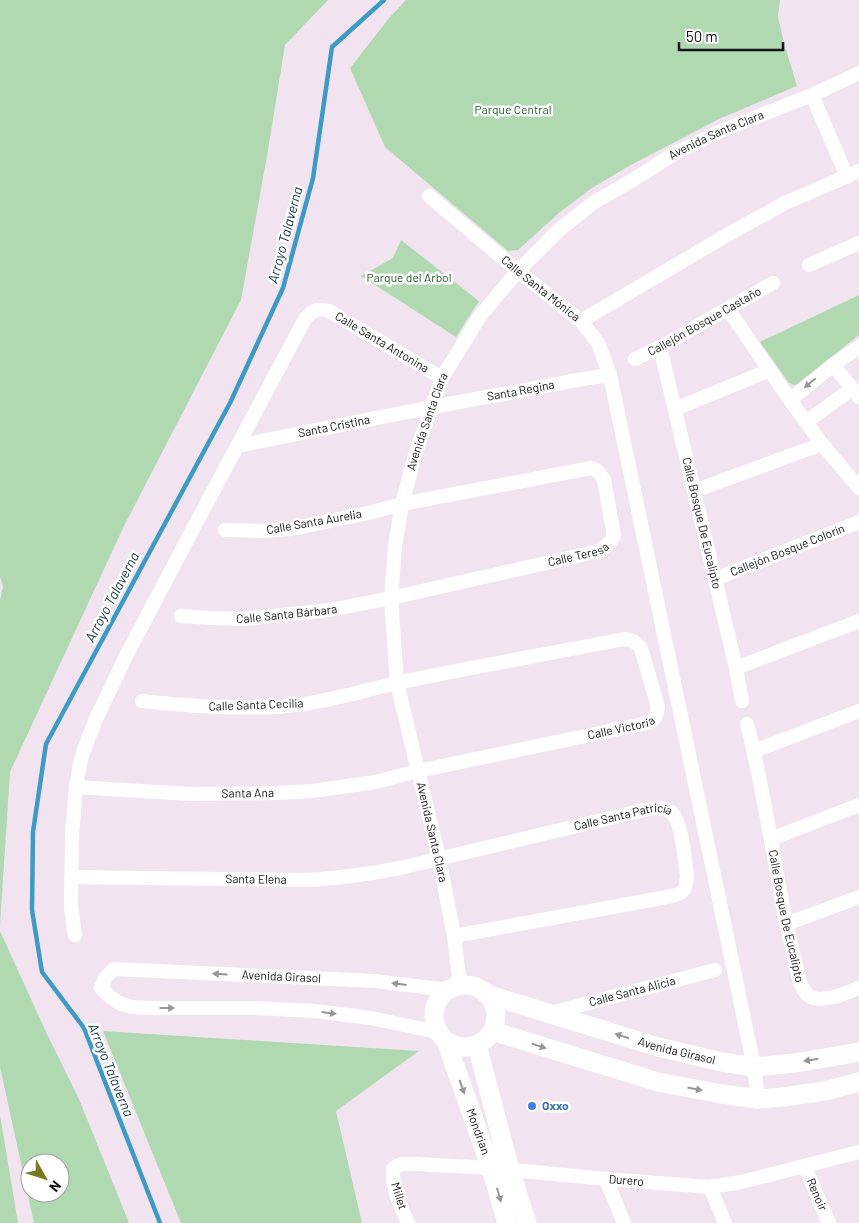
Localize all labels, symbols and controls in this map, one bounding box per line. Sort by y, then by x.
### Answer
scale bar [679,20,783,52]
text: 50 m [686,27,718,45]
park label: Parque Central [474,102,552,116]
street label: Avenida Santa Clara [665,107,765,162]
water label: Arroyo Talaverna [263,185,306,285]
street label: Calle Santa Mónica [499,252,583,324]
park label: Parque del Arbol [367,270,451,284]
street label: Callejón Bosque Castaño [645,283,763,358]
street label: Calle Santa Antonina [333,308,432,375]
street label: Avenida Santa Clara [403,369,450,472]
street label: Santa Regina [486,376,555,403]
one-way arrow [804,378,817,389]
street label: Santa Cristina [297,411,371,440]
street label: Calle Bosque De Eucalipto [680,456,725,590]
street label: Calle Santa Aurelia [265,506,363,536]
street label: Callejón Bosque Colorín [728,520,846,578]
street label: Calle Teresa [546,539,611,568]
water label: Arroyo Talaverna [81,549,142,645]
street label: Calle Santa Bárbara [236,601,338,625]
street label: Calle Santa Cecilia [208,695,304,713]
street label: Calle Victoria [586,713,657,741]
street label: Avenida Santa Clara [415,780,451,883]
street label: Santa Ana [221,785,274,800]
street label: Calle Santa Patricia [572,800,676,833]
street label: Calle Bosque De Eucalipto [767,849,808,984]
street label: Santa Elena [225,871,287,886]
street label: Avenida Girasol [241,967,321,985]
one-way arrow [211,970,227,978]
street label: Calle Santa Alicia [587,973,677,1009]
one-way arrow [391,980,407,988]
one-way arrow [159,1004,175,1012]
one-way arrow [322,1009,338,1017]
water label: Arroyo Talaverna [85,1021,138,1119]
one-way arrow [614,1031,629,1039]
street label: Avenida Girasol [636,1033,717,1066]
one-way arrow [531,1042,546,1050]
one-way arrow [803,1057,819,1065]
one-way arrow [459,1080,466,1095]
one-way arrow [687,1086,703,1094]
place label: Oxxo [542,1098,569,1112]
marker: Oxxo [526,1100,538,1112]
street label: Mondrian [464,1106,494,1156]
north arrow [20,1153,70,1203]
street label: Durero [608,1171,645,1188]
street label: Renoir [805,1176,831,1213]
text: N [46,1178,65,1195]
street label: Millet [389,1180,411,1211]
one-way arrow [495,1188,503,1203]

